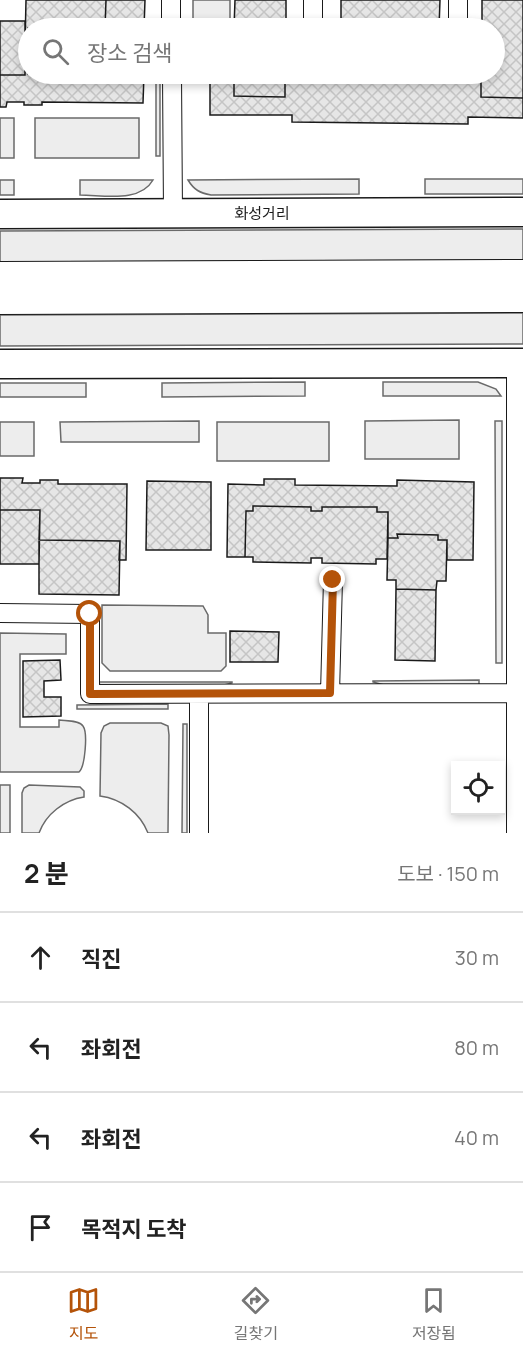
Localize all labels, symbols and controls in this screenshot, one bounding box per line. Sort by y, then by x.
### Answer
search box [18,18,505,84]
icon: search [39,35,72,68]
text: 장소 검색 [87,38,172,68]
street label: 화성거리 [234,203,290,224]
route end [319,566,345,592]
route start [76,600,102,626]
map controls [451,761,505,815]
button: locate [451,761,505,815]
text: 2 분 [24,855,69,891]
text: 도보 · 150 m [397,860,499,887]
icon: ahead [24,941,57,974]
text: 직진 [81,944,121,974]
text: 30 m [455,944,499,971]
icon: left [24,1031,57,1064]
text: 좌회전 [81,1034,142,1064]
text: 80 m [454,1034,499,1061]
icon: left [24,1121,57,1154]
text: 좌회전 [81,1124,142,1154]
text: 40 m [454,1124,499,1151]
icon: arrive [24,1211,57,1244]
text: 목적지 도착 [81,1214,187,1244]
tab: 지도 [67,1284,100,1344]
tab: 길찾기 [234,1284,278,1344]
tab: 저장됨 [412,1284,456,1344]

